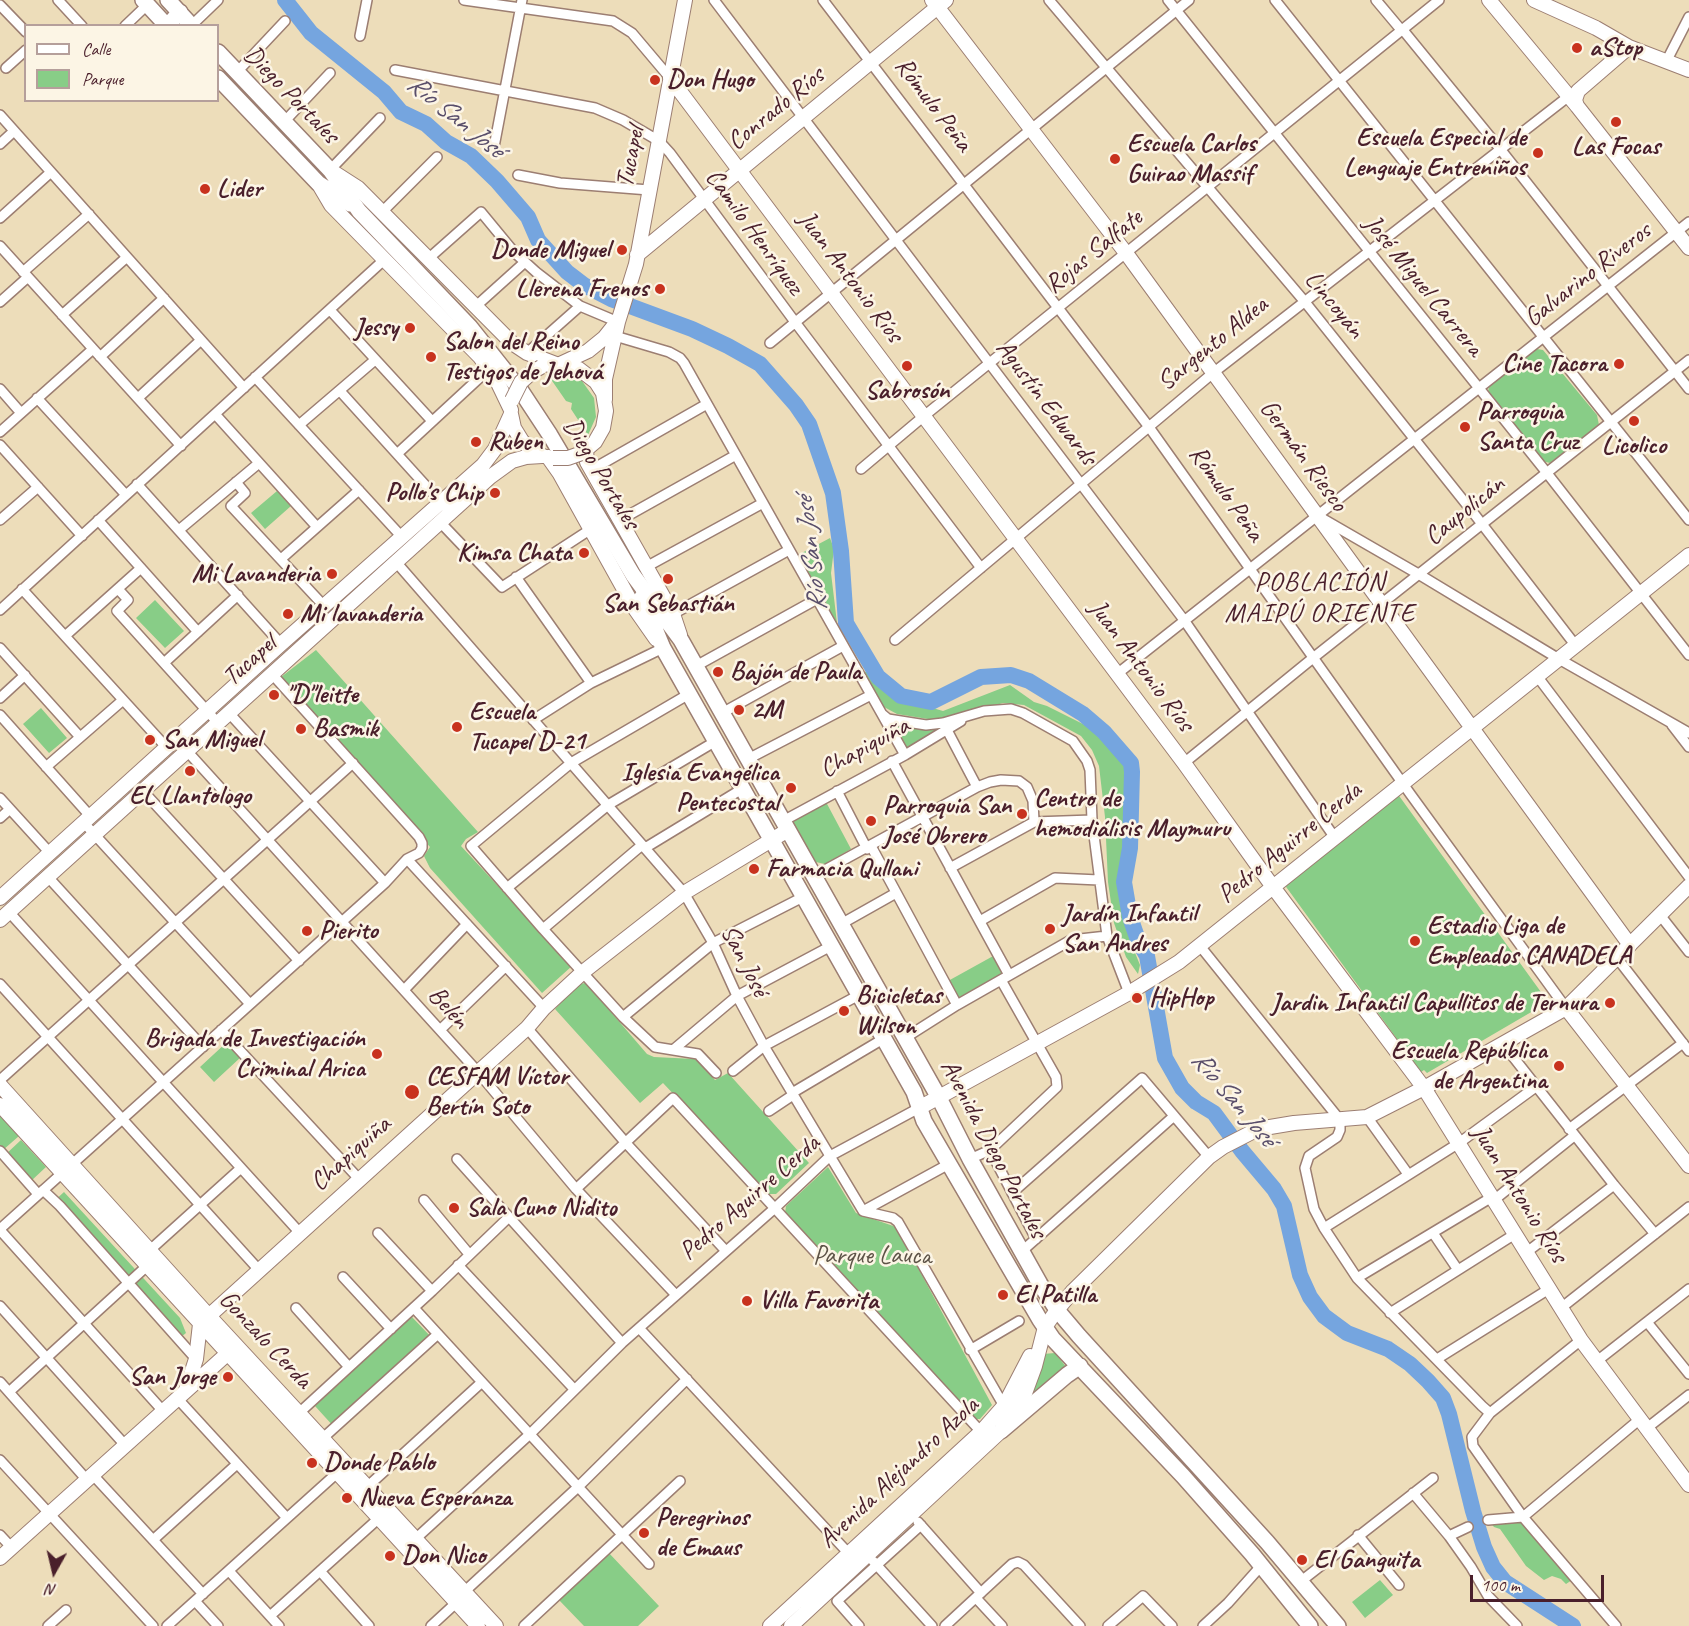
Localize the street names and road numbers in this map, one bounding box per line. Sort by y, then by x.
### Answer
street label: Diego Portales [237,40,345,150]
street label: Rómulo Peña [887,52,979,158]
street label: Conrado Ríos [721,61,831,157]
street label: Tucapel [610,124,652,190]
street label: Camilo Henríquez [698,163,810,301]
street label: Rojas Salfate [1039,203,1149,301]
street label: Juan Antonio Ríos [790,205,910,349]
street label: José Miguel Carrera [1356,209,1490,363]
street label: Galvarino Riveros [1518,216,1658,334]
street label: Lincoyán [1297,265,1371,345]
street label: Sargento Aldea [1151,290,1275,398]
street label: Agustín Edwards [989,334,1103,472]
street label: Germán Riesco [1252,394,1354,518]
street label: Diego Portales [556,413,646,535]
street label: Rómulo Peña [1182,440,1270,548]
street label: Caupolicán [1419,469,1511,553]
street label: Juan Antonio Ríos [1081,594,1201,738]
street label: Tucapel [217,629,283,693]
street label: Chapiquiña [815,711,915,785]
street label: Pedro Aguirre Cerda [1212,775,1368,911]
street label: San José [713,920,775,1002]
street label: Belén [421,980,475,1036]
street label: Avenida Diego Portales [933,1054,1053,1244]
street label: Chapiquiña [304,1110,398,1198]
street label: Juan Antonio Ríos [1464,1119,1574,1269]
street label: Pedro Aguirre Cerda [673,1128,827,1268]
street label: Gonzalo Cerda [212,1284,318,1396]
street label: Avenida Alejandro Azola [812,1391,986,1555]

